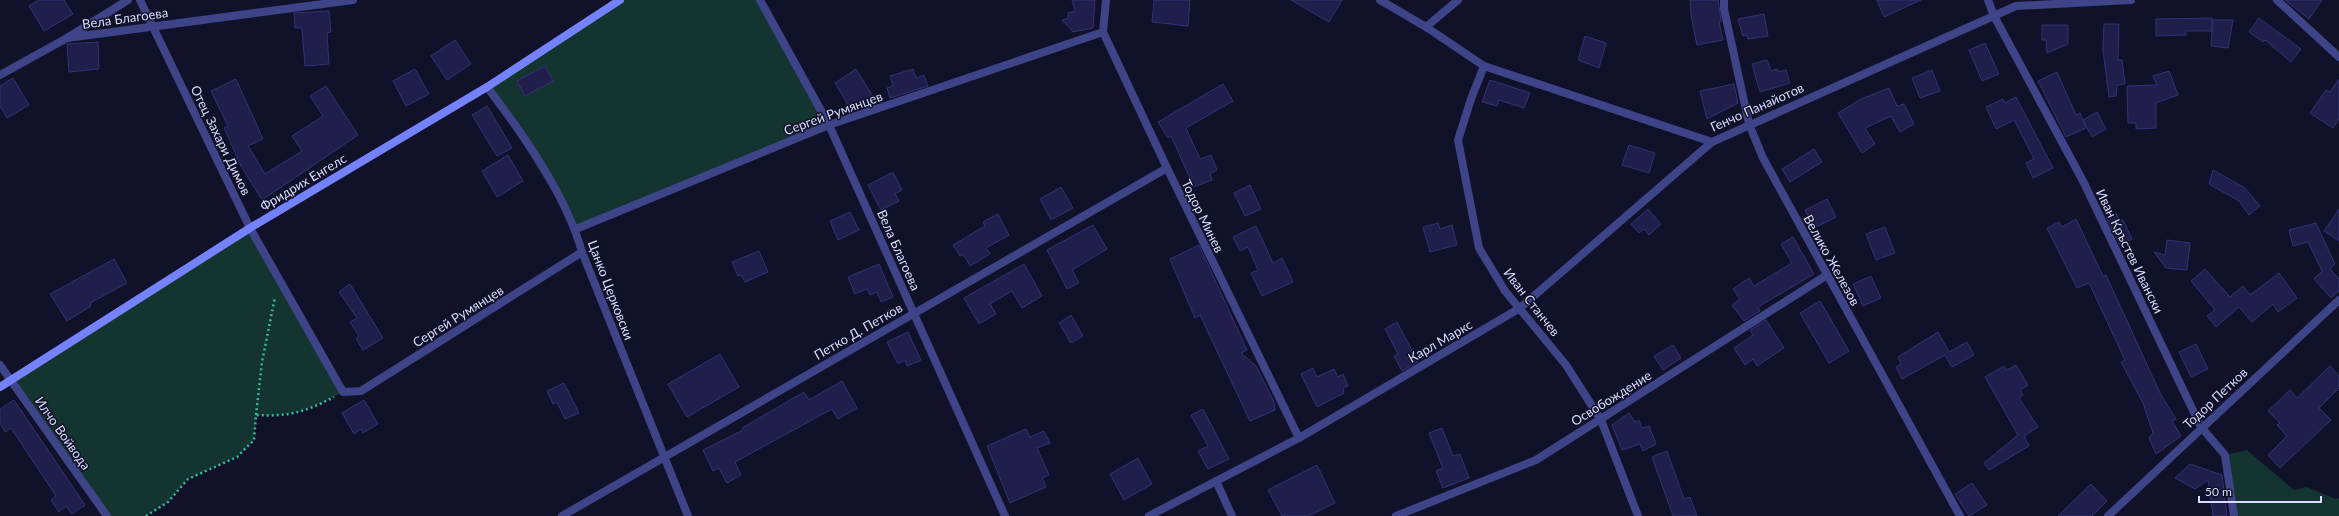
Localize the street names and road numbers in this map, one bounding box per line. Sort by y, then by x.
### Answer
street label: Вела Благоева [81,4,169,32]
street label: Генчо Панайотов [1708,79,1806,135]
street label: Отец Захари Димов [187,82,255,198]
street label: Сергей Румянцев [781,88,885,138]
street label: Фридрих Енгелс [257,150,349,214]
street label: Тодор Минев [1178,177,1228,255]
street label: Иван Кръстев Ивански [2093,186,2167,316]
street label: Вела Благоева [874,207,924,293]
street label: Велико Железов [1800,212,1864,308]
street label: Цанко Церковски [585,238,637,342]
street label: Иван Станчев [1500,265,1564,339]
street label: Сергей Румянцев [410,282,506,350]
street label: Петко Д. Петков [811,299,905,363]
street label: Карл Маркс [1405,316,1475,366]
street label: Тодор Петков [2180,364,2250,432]
street label: Освобождение [1568,367,1654,429]
street label: Илчо Войвода [32,393,94,473]

